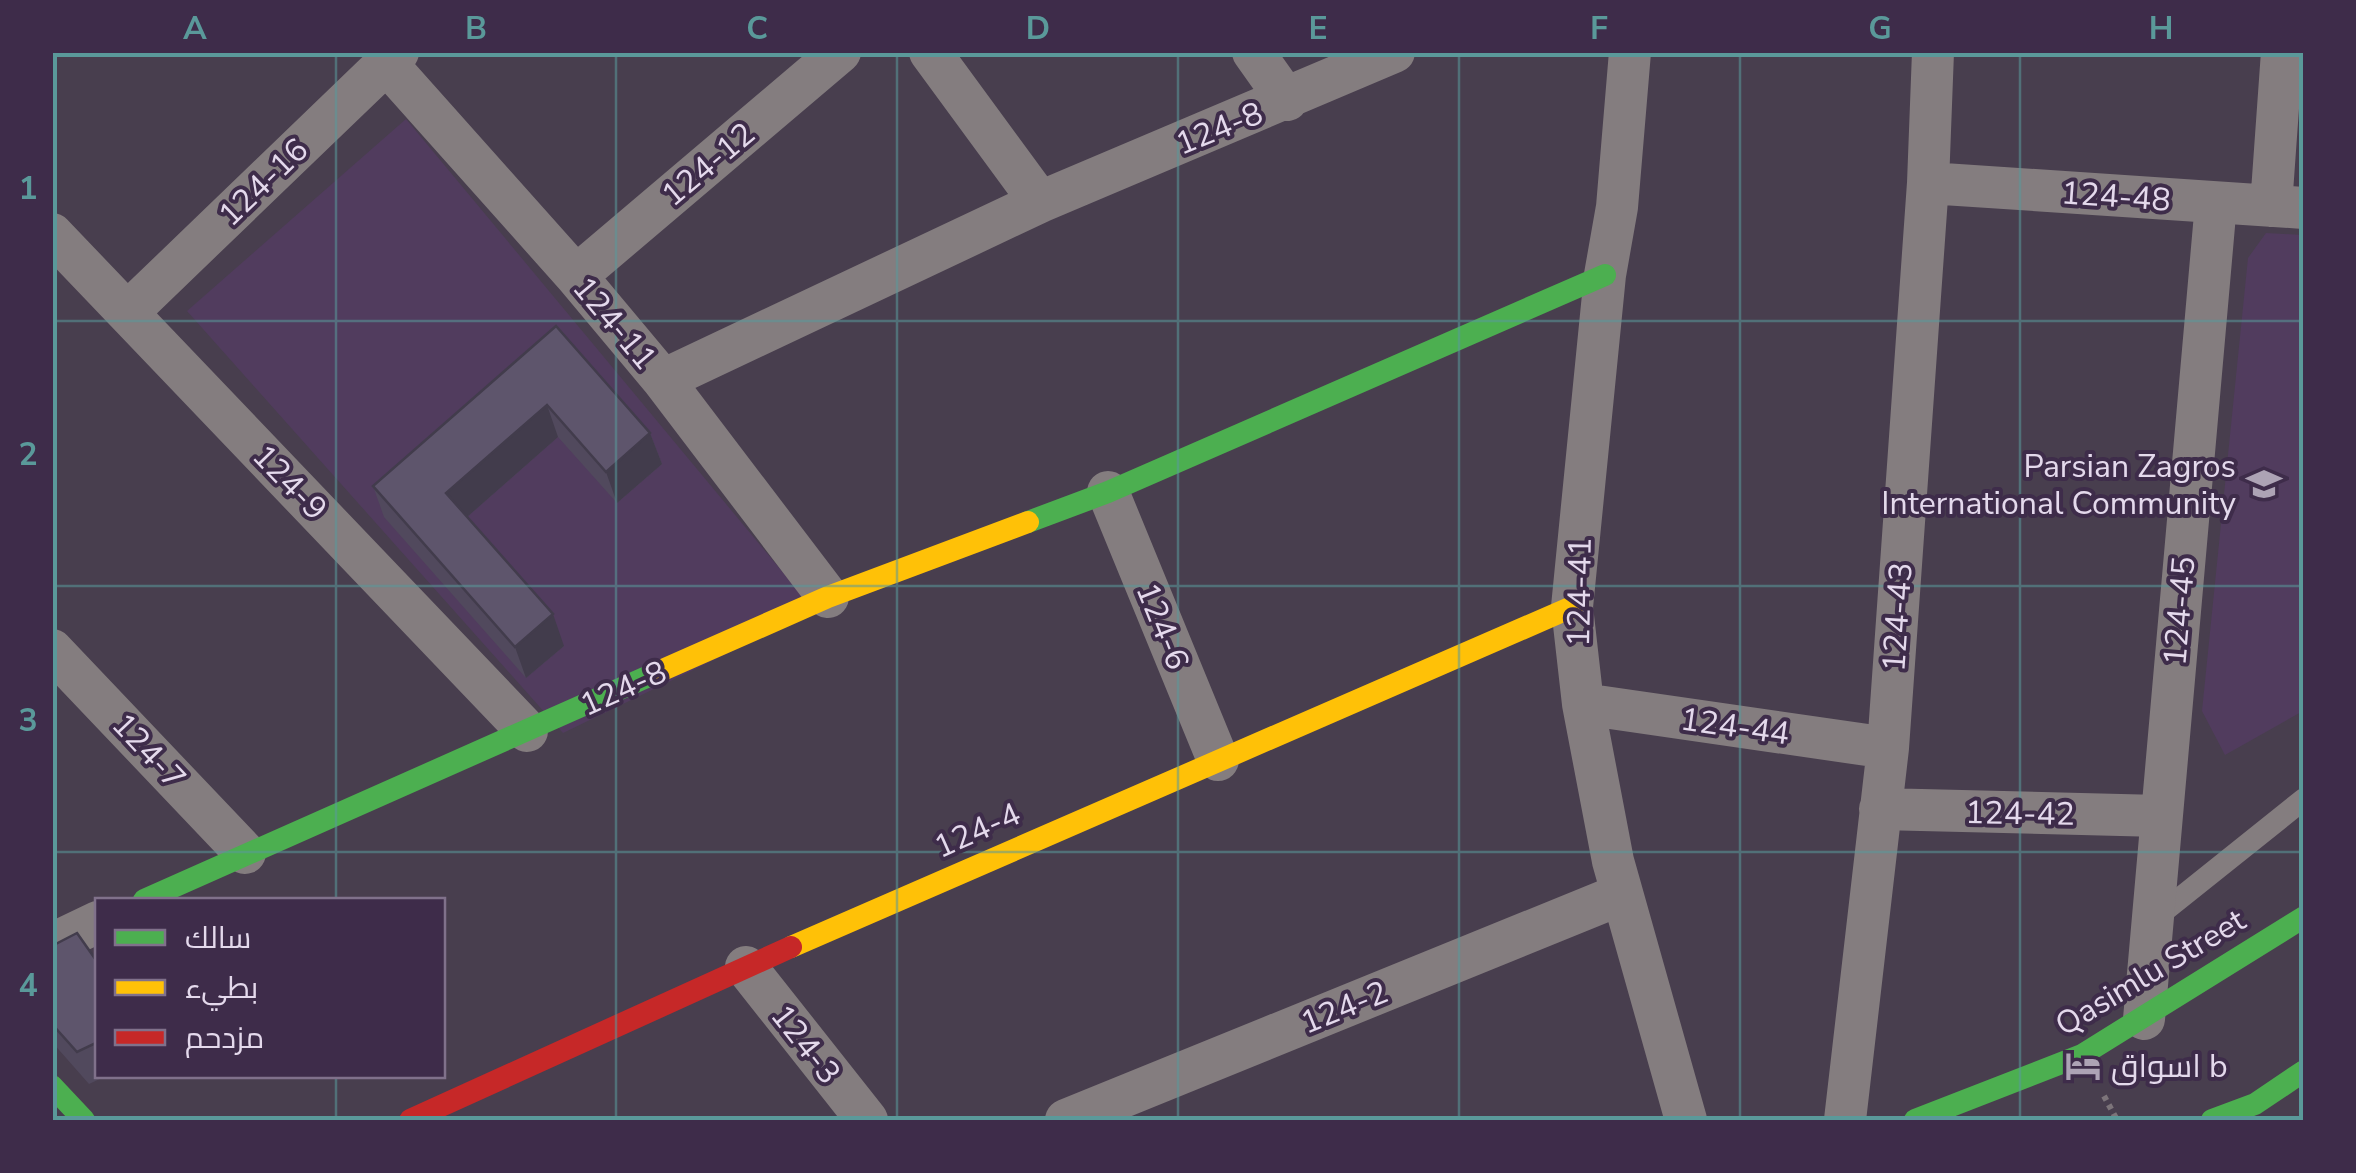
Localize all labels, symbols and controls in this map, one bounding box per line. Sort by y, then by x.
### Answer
text: A [183,7,207,50]
text: B [465,7,487,50]
text: C [746,7,768,50]
text: D [1026,7,1050,50]
text: E [1308,7,1328,50]
text: F [1590,7,1608,50]
text: G [1868,7,1892,50]
text: H [2149,7,2173,50]
street label: 124-8 [1169,92,1269,165]
street label: 124-12 [653,113,764,216]
street label: 124-16 [209,129,318,236]
text: 1 [18,167,38,210]
street label: 124-48 [2060,171,2172,222]
street label: 124-11 [563,268,666,379]
text: 2 [18,433,38,476]
street label: 124-9 [243,435,336,530]
place label: Parsian Zagros International Community [1881,445,2237,525]
school or university icon: Parsian Zagros International Community [2245,465,2283,503]
street label: 124-41 [1557,537,1602,647]
street label: 124-45 [2153,555,2206,667]
street label: 124-43 [1872,561,1923,673]
street label: 124-6 [1126,576,1199,676]
street label: 124-8 [573,650,673,726]
street label: 124-44 [1678,698,1792,755]
text: 3 [18,699,38,742]
street label: 124-7 [102,704,195,799]
street label: 124-42 [1965,791,2075,836]
street label: 124-4 [927,792,1027,868]
legend [95,898,445,1078]
street label: Qasimlu Street [2047,898,2254,1046]
text: سالك [185,918,251,959]
text: 4 [18,964,38,1007]
text: بطيء [185,968,258,1011]
street label: 124-2 [1294,971,1394,1044]
street label: 124-3 [761,995,850,1093]
text: مزدحم [185,1018,264,1059]
place label: اسواق b [2111,1045,2228,1088]
hotel icon: اسواق b [2064,1047,2102,1085]

